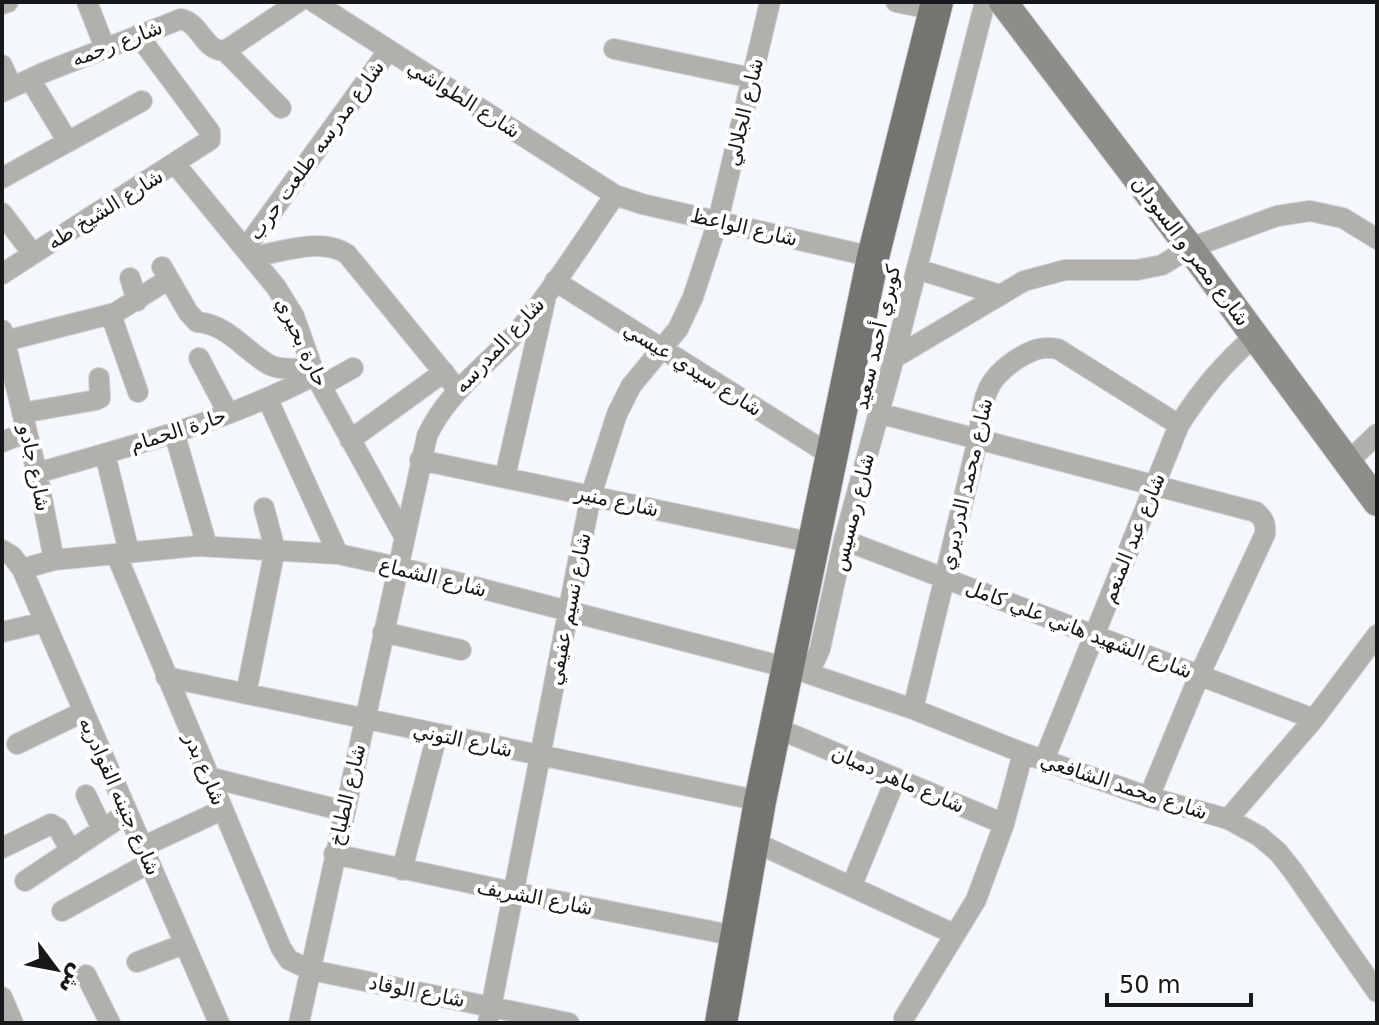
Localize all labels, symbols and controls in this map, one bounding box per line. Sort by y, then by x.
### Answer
street label: شارع رحمه [68,15,166,71]
street label: شارع الطواشي [403,55,525,144]
street label: شارع مدرسه طلعت حرب [243,56,389,244]
street label: شارع الجلالي [720,56,769,169]
street label: شارع الشيخ طه [43,164,167,254]
street label: شارع مصر و السودان [1127,171,1255,331]
street label: شارع الواعظ [688,203,800,251]
street label: كوبري أحمد سعيد [848,262,906,412]
street label: شارع المدرسه [449,292,549,398]
street label: حارة بحيري [270,293,333,391]
street label: شارع سيدي عيسي [619,317,767,422]
street label: شارع محمد الدرديري [935,396,998,573]
street label: حارة الحمام [127,403,229,457]
street label: شارع جادو [14,422,56,513]
street label: شارع رمسيس [827,451,879,573]
street label: شارع عبد المنعم [1096,470,1170,606]
street label: شارع منير [572,480,661,522]
street label: شارع نسيم عفيفي [542,531,597,687]
street label: شارع الشماع [377,552,489,602]
street label: شارع الشهيد هاني علي كامل [962,575,1196,684]
street label: شارع جنينه القوادريه [74,713,166,879]
street label: شارع التوني [411,718,515,763]
street label: شارع بدر [179,728,231,809]
street label: شارع ماهر دميان [828,740,968,818]
street label: شارع الطباخ [324,742,370,848]
street label: شارع محمد الشافعي [1037,748,1211,825]
street label: شارع الشريف [475,874,595,920]
north arrow [16,929,96,1009]
scale bar [1107,957,1251,1007]
text: ش [54,960,91,999]
street label: شارع الوقاد [367,970,467,1012]
text: 50 m [1119,971,1181,999]

